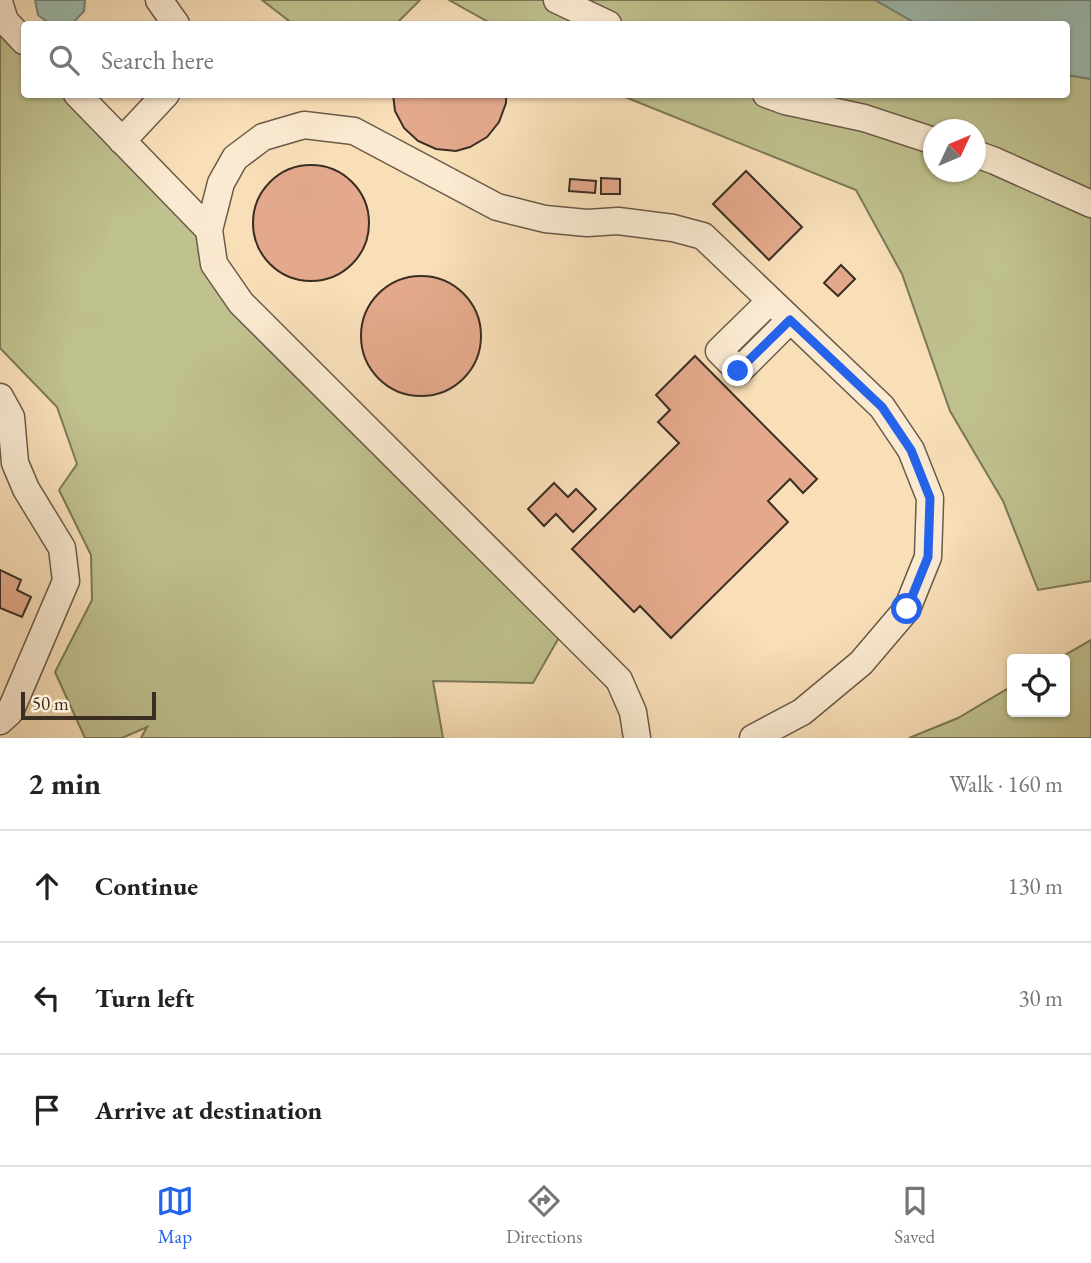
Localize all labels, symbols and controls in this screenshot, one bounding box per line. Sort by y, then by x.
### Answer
search box [21,21,1070,98]
icon: search [45,41,83,79]
text: Search here [101,43,214,77]
north arrow [923,119,986,182]
route end [722,355,753,386]
route start [891,593,922,624]
map controls [1007,654,1070,717]
button: locate [1007,654,1070,717]
scale bar [21,689,156,721]
text: 50 m [32,691,69,716]
text: 2 min [28,764,101,803]
text: Walk · 160 m [949,769,1063,799]
icon: ahead [28,867,66,905]
text: Continue [95,869,198,903]
text: 130 m [1007,871,1063,901]
icon: left [28,979,66,1017]
text: Turn left [95,981,194,1015]
text: 30 m [1018,983,1063,1013]
icon: arrive [28,1091,66,1129]
text: Arrive at destination [95,1093,322,1127]
tab: Map [156,1182,194,1249]
tab: Directions [506,1182,582,1249]
tab: Saved [894,1182,935,1249]

